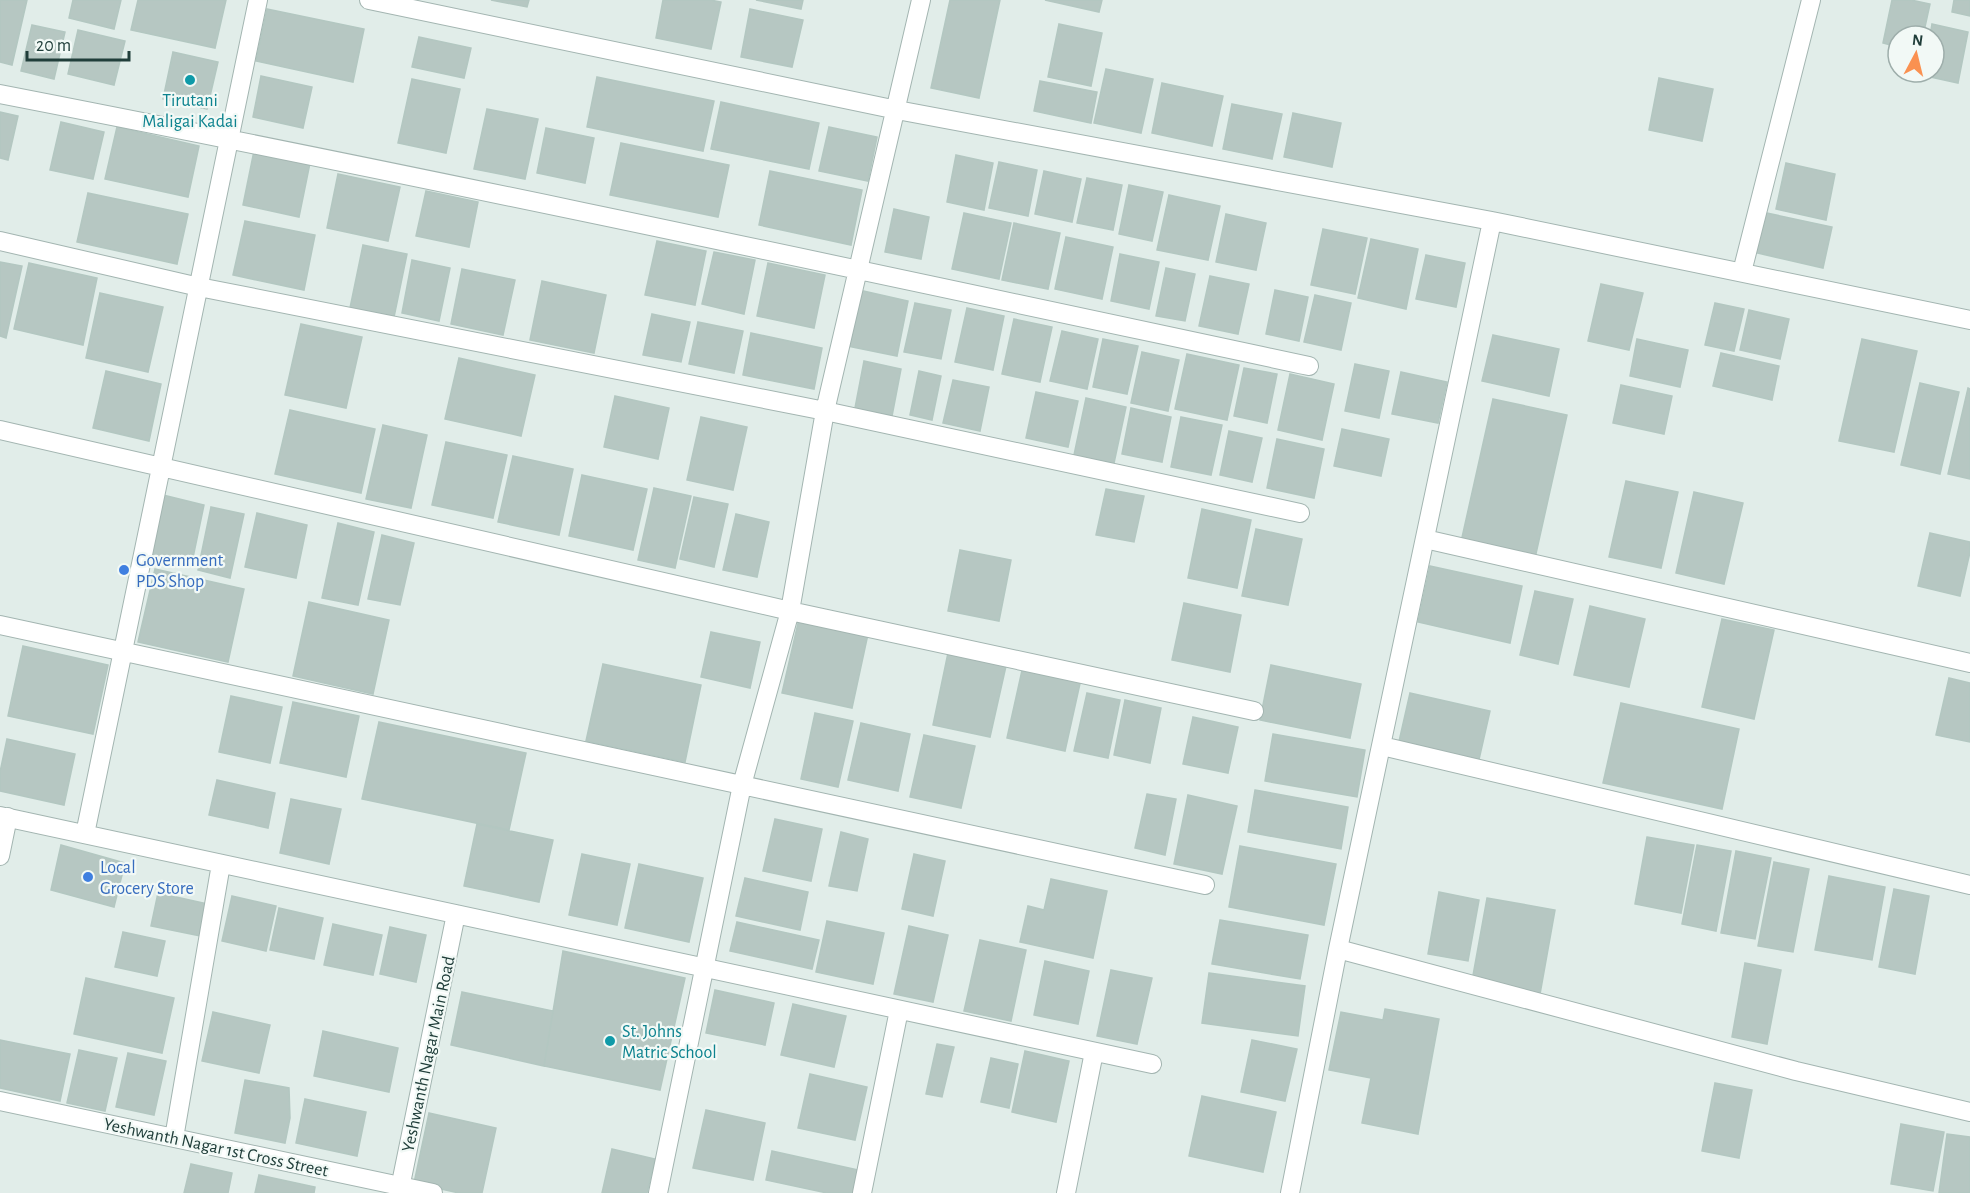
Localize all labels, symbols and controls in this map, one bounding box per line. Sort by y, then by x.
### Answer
scale bar [27,24,129,62]
north arrow [1886,24,1946,84]
text: N [1911,31,1924,49]
text: 20 m [36,37,71,55]
marker: Tirutani Maligai Kadai [183,73,197,87]
place label: Tirutani Maligai Kadai [142,92,238,131]
place label: Government PDS Shop [136,552,224,591]
marker: Government PDS Shop [117,563,131,577]
place label: Local Grocery Store [100,859,194,898]
marker: Local Grocery Store [81,870,95,884]
street label: Yeshwanth Nagar Main Road [399,954,459,1154]
place label: St. Johns Matric School [622,1023,717,1062]
marker: St. Johns Matric School [603,1034,617,1048]
street label: Yeshwanth Nagar 1st Cross Street [102,1115,330,1181]

